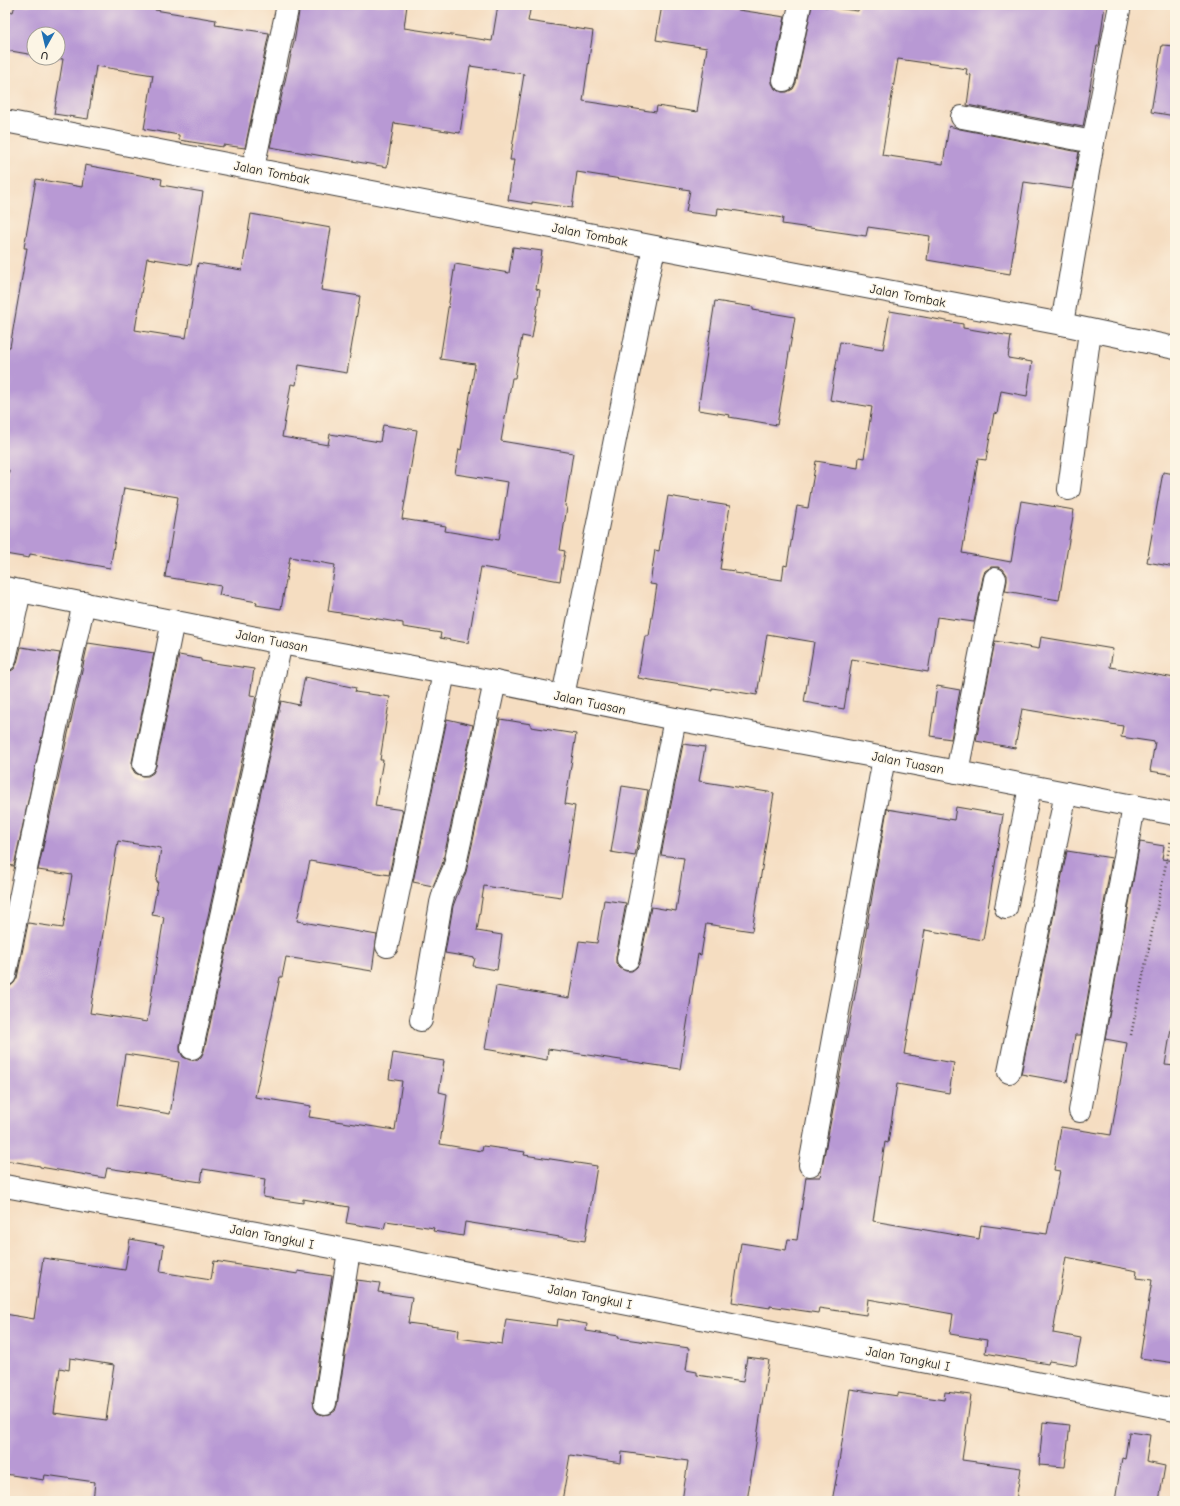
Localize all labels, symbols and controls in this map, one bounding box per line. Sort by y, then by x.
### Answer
north arrow [26,26,66,66]
text: U [40,48,49,62]
street label: Jalan Tombak [233,158,312,187]
street label: Jalan Tombak [551,220,630,249]
street label: Jalan Tombak [869,281,948,310]
street label: Jalan Tuasan [235,626,309,655]
street label: Jalan Tuasan [553,688,627,717]
street label: Jalan Tuasan [871,748,945,777]
street label: Jalan Tangkul I [229,1221,315,1252]
street label: Jalan Tangkul I [547,1281,633,1312]
street label: Jalan Tangkul I [865,1343,951,1374]

